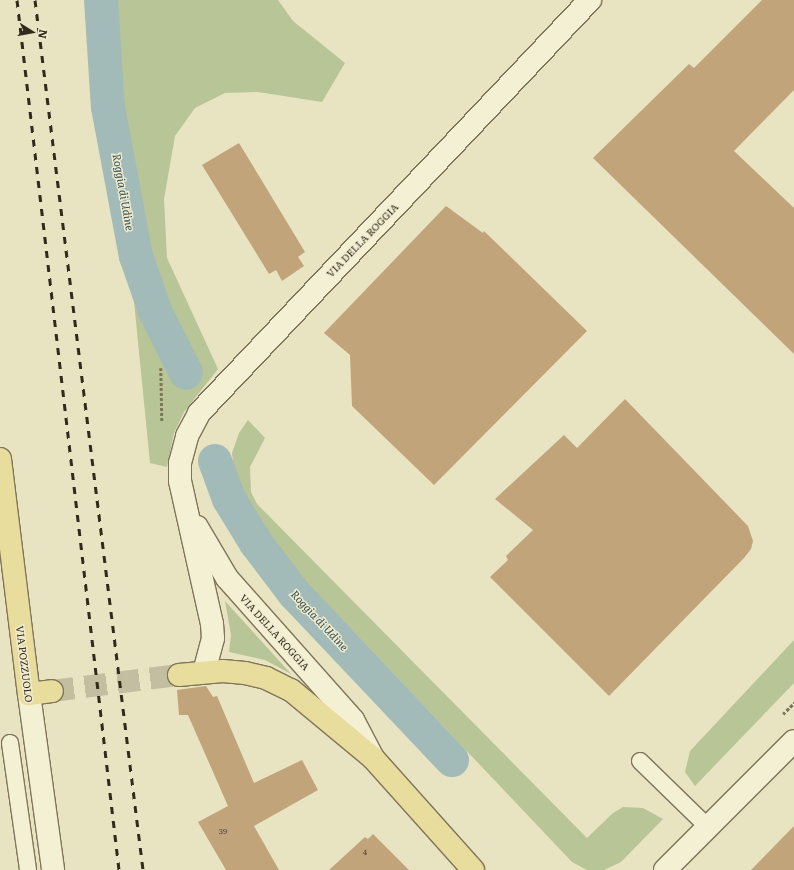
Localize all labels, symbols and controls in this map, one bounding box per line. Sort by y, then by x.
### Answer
north arrow [12,12,52,52]
text: N [35,28,53,40]
water label: Roggia di Udine [111,152,137,232]
street label: VIA DELLA ROGGIA [324,201,400,279]
water label: Roggia di Udine [289,587,351,653]
street label: VIA DELLA ROGGIA [238,592,312,672]
street label: VIA POZZUOLO [14,625,36,703]
house number: 39 [219,826,227,836]
house number: 4 [363,847,367,857]

